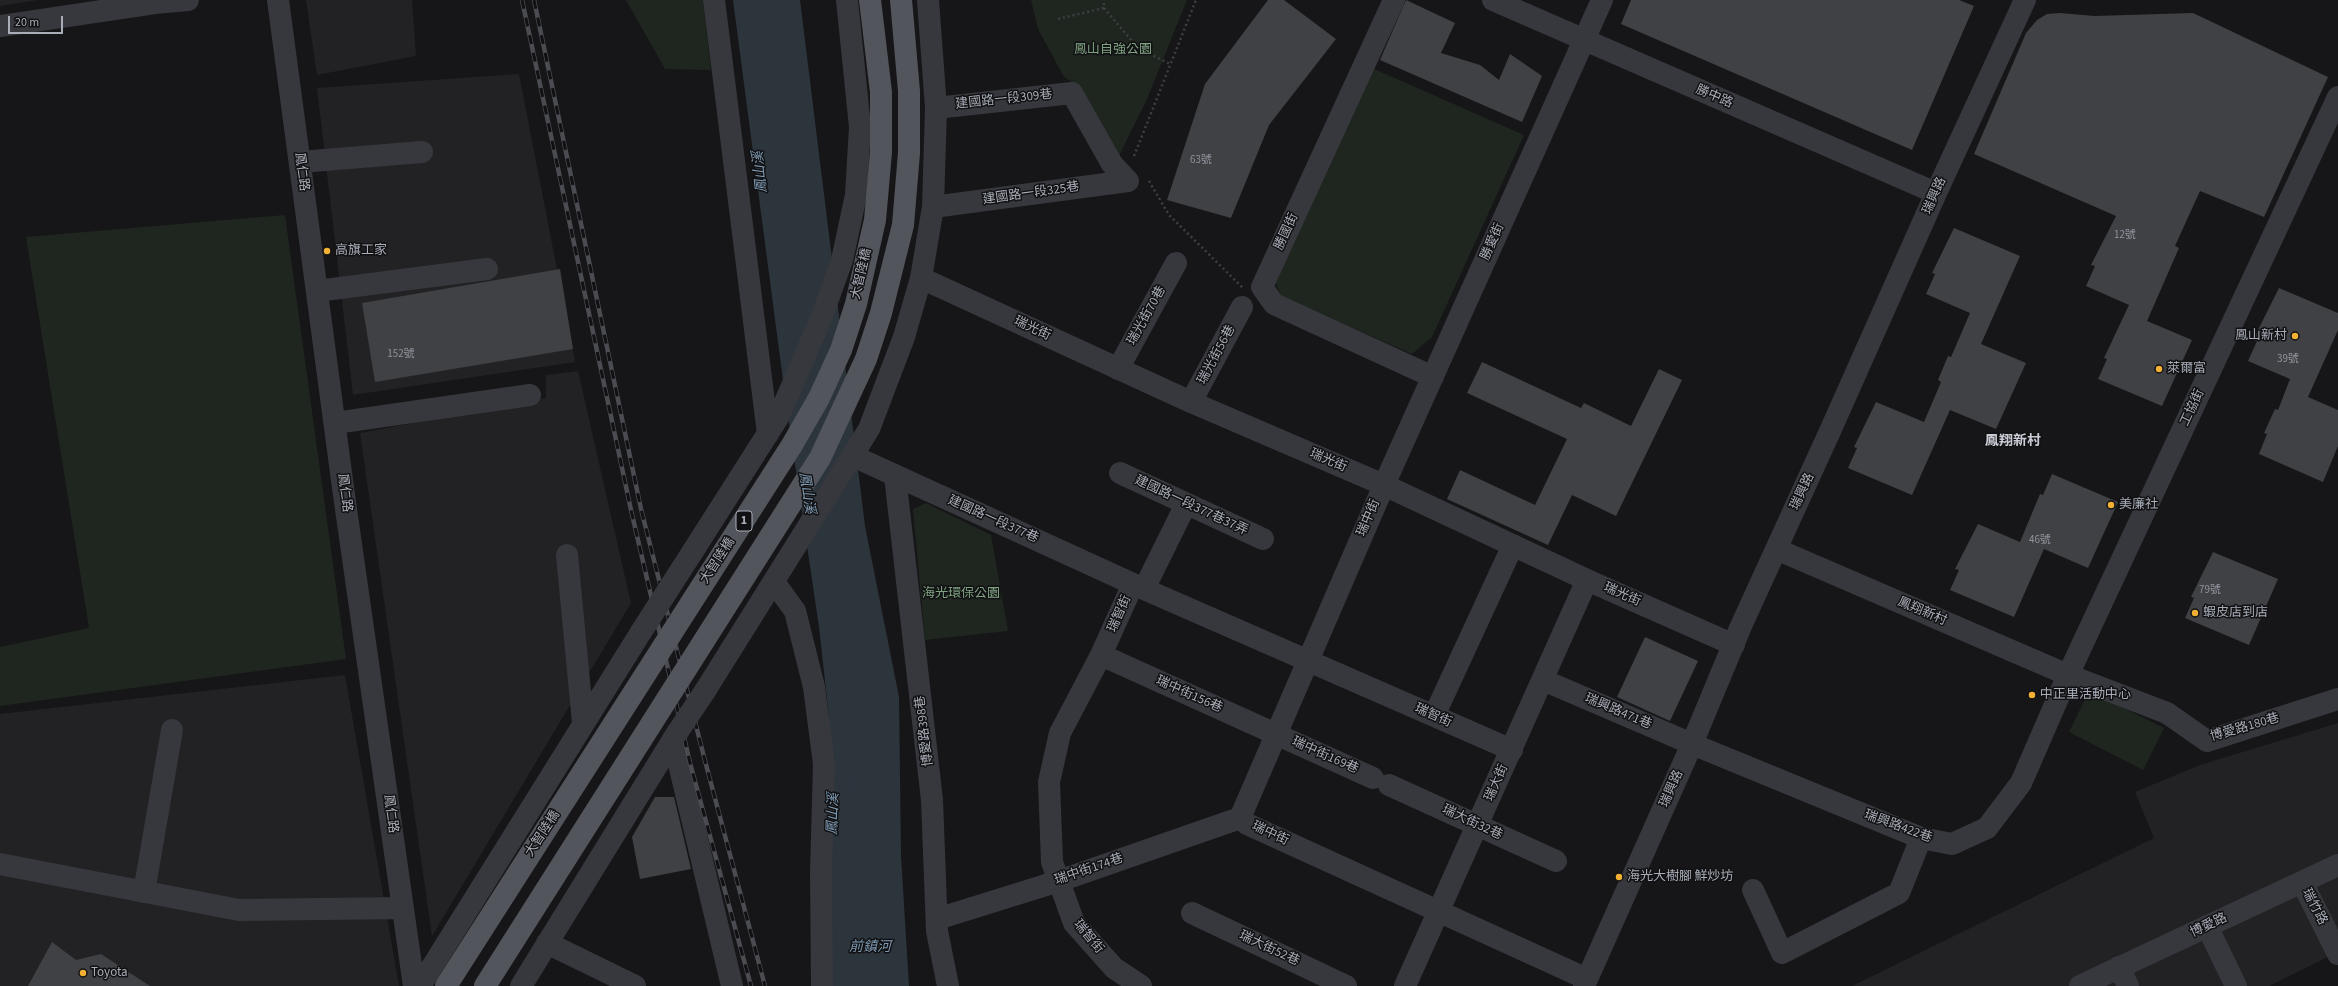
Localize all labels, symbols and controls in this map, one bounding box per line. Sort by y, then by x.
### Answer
scale bar [10,8,65,34]
text: 20 m [15,14,39,31]
park label: 鳳山自強公園 [1074,42,1152,58]
street label: 勝中路 [1693,82,1735,112]
street label: 建國路一段309巷 [955,87,1053,113]
water label: 鳳山溪 [750,150,772,194]
street label: 鳳仁路 [291,152,311,192]
house number: 63號 [1190,154,1212,168]
street label: 瑞興路 [1920,175,1950,217]
street label: 建國路一段325巷 [982,179,1080,209]
street label: 勝國街 [1272,211,1302,253]
street label: 勝愛街 [1478,221,1508,263]
house number: 12號 [2114,229,2136,243]
place label: 高旗工家 [335,243,387,259]
marker: 高旗工家 [322,246,332,256]
street label: 大智陸橋 [849,247,875,301]
street label: 瑞光街70巷 [1124,284,1170,348]
street label: 瑞光街 [1011,314,1053,344]
street label: 瑞光街56巷 [1195,323,1239,387]
place label: 鳳山新村 [2235,328,2287,344]
marker: 鳳山新村 [2290,331,2300,341]
house number: 152號 [387,348,415,362]
house number: 39號 [2277,353,2299,367]
place label: 萊爾富 [2167,361,2206,377]
marker: 萊爾富 [2154,364,2164,374]
street label: 工協街 [2178,387,2208,429]
district label: 鳳翔新村 [1985,434,2041,450]
street label: 瑞光街 [1307,446,1349,476]
water label: 鳳山溪 [794,471,818,515]
street label: 瑞興路 [1788,471,1818,513]
street label: 鳳仁路 [334,473,354,513]
street label: 建國路一段377巷37弄 [1132,473,1250,539]
street label: 建國路一段377巷 [945,493,1041,547]
street label: 瑞中街 [1354,497,1384,539]
place label: 美廉社 [2119,497,2158,513]
marker: 美廉社 [2106,500,2116,510]
road number: 1 [736,511,752,531]
house number: 46號 [2029,534,2051,548]
street label: 大智陸橋 [697,535,739,587]
street label: 瑞光街 [1601,580,1643,610]
house number: 79號 [2199,584,2221,598]
park label: 海光環保公園 [922,586,1000,602]
street label: 瑞智街 [1105,593,1135,635]
street label: 鳳翔新村 [1895,595,1949,629]
place label: 蝦皮店到店 [2203,605,2268,621]
marker: 蝦皮店到店 [2190,608,2200,618]
street label: 瑞中街156巷 [1153,673,1225,717]
place label: 中正里活動中心 [2040,687,2131,703]
marker: 中正里活動中心 [2027,690,2037,700]
street label: 瑞興路471巷 [1582,691,1654,733]
street label: 博愛路398巷 [913,695,937,767]
street label: 瑞智街 [1412,701,1454,731]
street label: 博愛路180巷 [2209,711,2281,745]
street label: 瑞中街169巷 [1289,734,1361,778]
street label: 瑞大街 [1482,762,1512,804]
street label: 瑞興路 [1657,768,1687,810]
water label: 鳳山溪 [825,793,843,835]
street label: 鳳仁路 [380,794,400,834]
street label: 瑞大街32巷 [1439,802,1505,844]
street label: 瑞興路422巷 [1862,807,1934,847]
street label: 大智陸橋 [522,808,564,860]
street label: 瑞中街 [1249,819,1291,849]
street label: 瑞中街174巷 [1053,851,1125,889]
place label: 海光大樹腳 鮮炒坊 [1627,869,1734,885]
marker: 海光大樹腳 鮮炒坊 [1614,872,1624,882]
street label: 瑞竹路 [2298,886,2330,928]
street label: 博愛路 [2188,911,2230,941]
street label: 瑞智街 [1070,917,1106,957]
street label: 瑞大街52巷 [1236,928,1302,970]
water label: 前鎮河 [849,940,891,956]
place label: Toyota [91,965,128,981]
marker: Toyota [78,968,88,978]

